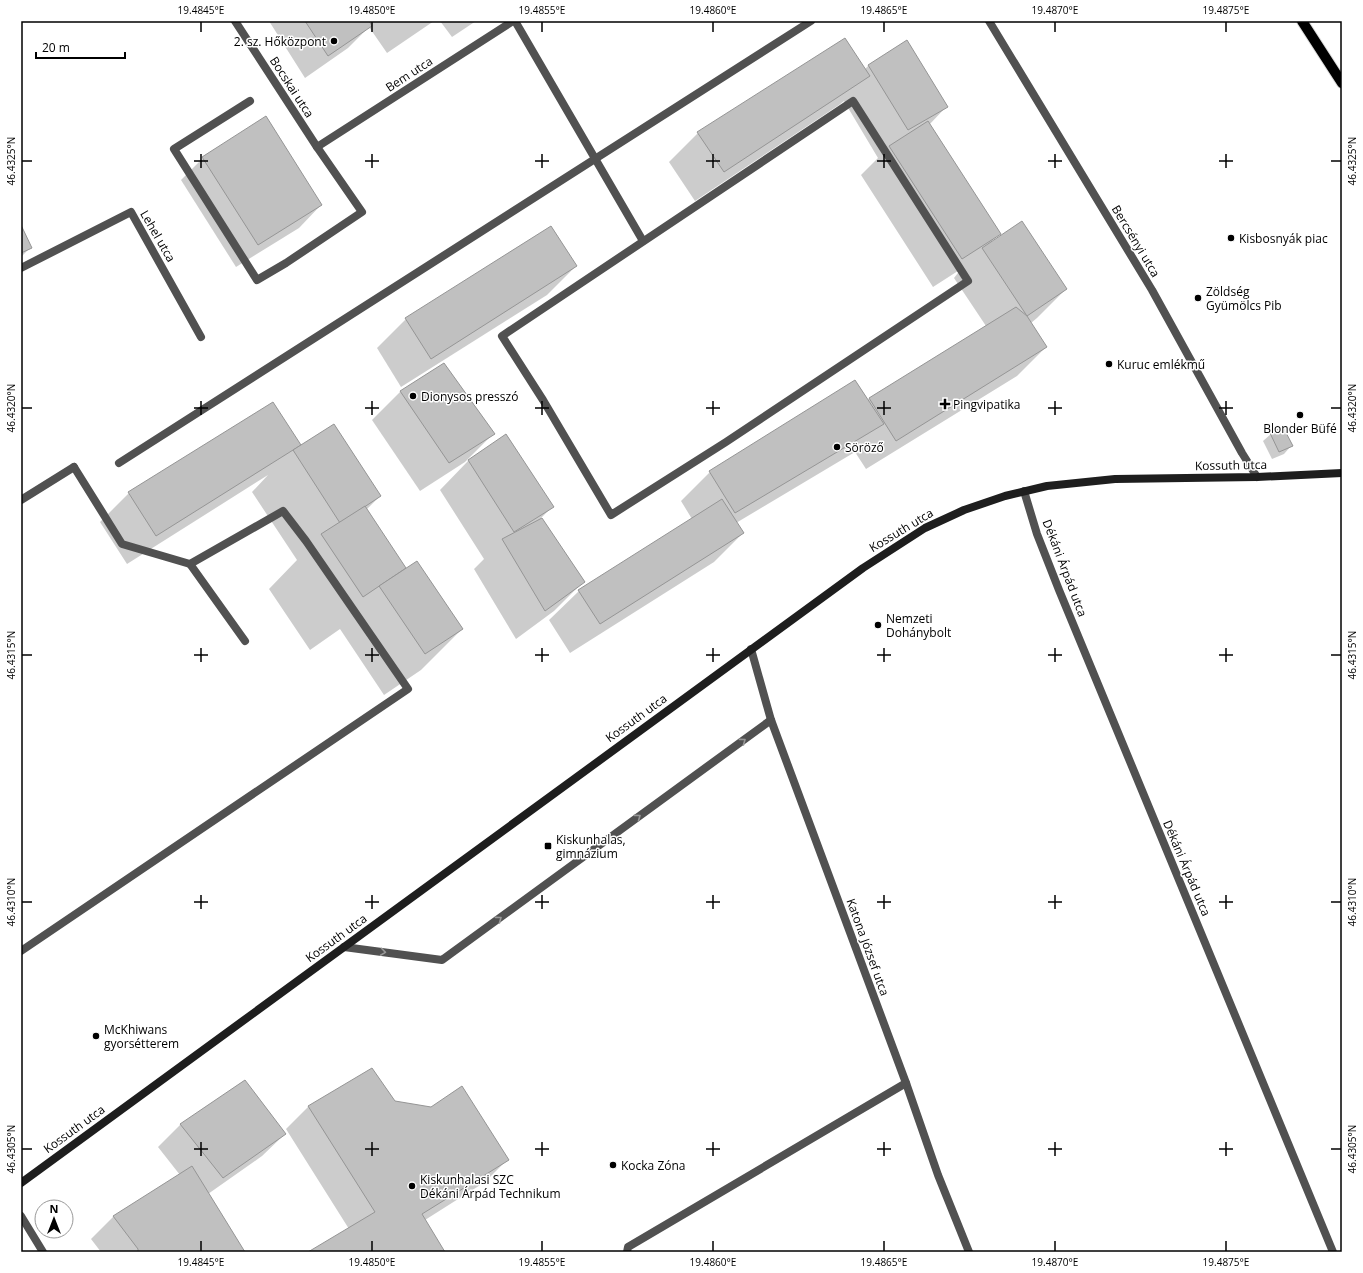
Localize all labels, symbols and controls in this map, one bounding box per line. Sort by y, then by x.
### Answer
text: 19.4845°E [178,3,224,17]
text: 19.4850°E [349,3,395,17]
text: 19.4855°E [519,3,565,17]
text: 19.4860°E [690,3,736,17]
text: 19.4865°E [861,3,907,17]
text: 19.4870°E [1032,3,1078,17]
text: 19.4875°E [1203,3,1249,17]
place label: 2. sz. Hőközpont [234,33,326,50]
scale bar [36,34,125,60]
marker: 2. sz. Hőközpont [329,36,339,46]
text: 20 m [42,39,70,56]
street label: Bem utca [382,52,436,96]
street label: Bocskai utca [266,53,318,121]
text: 46.4325°N [4,137,18,185]
text: 46.4325°N [1345,137,1359,185]
street label: Bercsényi utca [1108,202,1164,280]
street label: Lehel utca [136,207,180,265]
place label: Kisbosnyák piac [1239,230,1328,247]
marker: Kisbosnyák piac [1226,233,1236,243]
place label: Zöldség Gyümölcs Pib [1206,283,1282,314]
marker: Zöldség Gyümölcs Pib [1193,293,1203,303]
place label: Kuruc emlékmű [1117,356,1205,373]
marker: Kuruc emlékmű [1104,359,1114,369]
text: 46.4320°N [4,384,18,432]
text: 46.4320°N [1345,384,1359,432]
place label: Dionysos presszó [421,388,518,405]
marker: Dionysos presszó [408,391,418,401]
place label: Pingvipatika [953,396,1020,413]
marker: Pingvipatika [940,399,950,409]
marker: Blonder Büfé [1295,410,1305,420]
place label: Blonder Büfé [1263,420,1337,437]
place label: Söröző [845,439,884,456]
marker: Söröző [832,442,842,452]
street label: Kossuth utca [1195,456,1267,474]
street label: Kossuth utca [866,504,936,556]
street label: Dékáni Árpád utca [1039,517,1091,619]
place label: Nemzeti Dohánybolt [886,610,951,641]
marker: Nemzeti Dohánybolt [873,620,883,630]
text: 46.4315°N [4,631,18,679]
text: 46.4315°N [1345,631,1359,679]
street label: Kossuth utca [602,690,670,746]
one-way arrow [739,738,746,746]
one-way arrow [633,815,640,822]
street label: Dékáni Árpád utca [1159,817,1215,919]
place label: Kiskunhalas, gimnázium [556,831,626,862]
marker: Kiskunhalas, gimnázium [543,841,553,851]
text: 46.4310°N [4,878,18,926]
text: 46.4310°N [1345,878,1359,926]
street label: Katona József utca [843,896,893,998]
street label: Kossuth utca [302,910,370,966]
one-way arrow [494,917,501,924]
one-way arrow [380,947,386,956]
place label: McKhiwans gyorsétterem [104,1021,179,1052]
marker: McKhiwans gyorsétterem [91,1031,101,1041]
street label: Kossuth utca [40,1101,108,1157]
text: 46.4305°N [4,1125,18,1173]
text: 46.4305°N [1345,1125,1359,1173]
place label: Kocka Zóna [621,1157,686,1174]
marker: Kocka Zóna [608,1160,618,1170]
place label: Kiskunhalasi SZC Dékáni Árpád Technikum [420,1171,561,1202]
marker: Kiskunhalasi SZC Dékáni Árpád Technikum [407,1181,417,1191]
north arrow [34,1199,74,1239]
text: N [50,1201,58,1216]
text: 19.4845°E [178,1255,224,1269]
text: 19.4850°E [349,1255,395,1269]
text: 19.4855°E [519,1255,565,1269]
text: 19.4860°E [690,1255,736,1269]
text: 19.4865°E [861,1255,907,1269]
text: 19.4870°E [1032,1255,1078,1269]
text: 19.4875°E [1203,1255,1249,1269]

